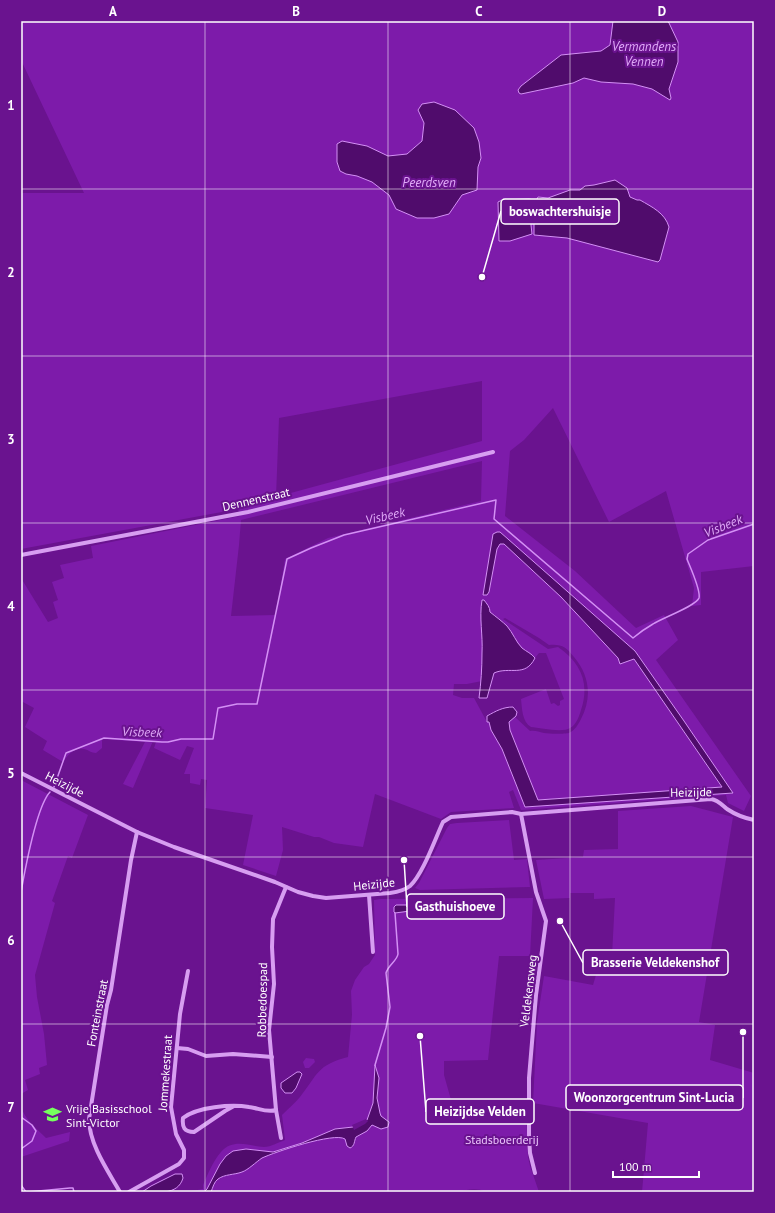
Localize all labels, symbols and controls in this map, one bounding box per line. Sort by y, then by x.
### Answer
text: A [109,3,117,20]
text: B [292,3,300,20]
text: C [475,3,483,20]
text: D [658,3,666,20]
water label: Vermandens Vennen [612,38,677,70]
text: 1 [7,97,15,114]
water label: Peerdsven [402,174,456,191]
callout: boswachtershuisje [501,199,619,224]
text: boswachtershuisje [509,203,612,220]
text: 2 [7,264,15,281]
text: 3 [7,431,15,448]
street label: Dennenstraat [221,484,291,514]
water label: Visbeek [363,503,408,529]
water label: Visbeek [701,510,746,541]
text: 4 [7,598,15,615]
water label: Visbeek [122,723,164,741]
text: 5 [7,765,15,782]
street label: Heizijde [43,768,87,800]
street label: Heizijde [670,784,712,800]
street label: Heizijde [352,874,396,894]
callout: Gasthuishoeve [407,894,504,919]
text: Gasthuishoeve [415,898,496,915]
text: 6 [7,932,15,949]
callout: Brasserie Veldekenshof [583,950,728,975]
street label: Veldekensweg [516,954,540,1029]
text: Brasserie Veldekenshof [591,954,720,971]
street label: Robbedoespad [254,962,270,1038]
street label: Fonteinstraat [83,978,111,1048]
street label: Jommekestraat [155,1034,175,1113]
callout: Woonzorgcentrum Sint-Lucia [566,1085,743,1110]
text: Woonzorgcentrum Sint-Lucia [574,1089,734,1106]
text: 7 [7,1099,15,1116]
callout: Heizijdse Velden [426,1099,534,1124]
place label: Vrije Basisschool Sint-Victor [65,1101,152,1130]
text: Heizijdse Velden [434,1103,526,1120]
school or university icon: Vrije Basisschool Sint-Victor [43,1105,63,1125]
park label: Stadsboerderij [465,1132,539,1147]
scale bar [613,1153,699,1179]
text: 100 m [619,1159,652,1174]

